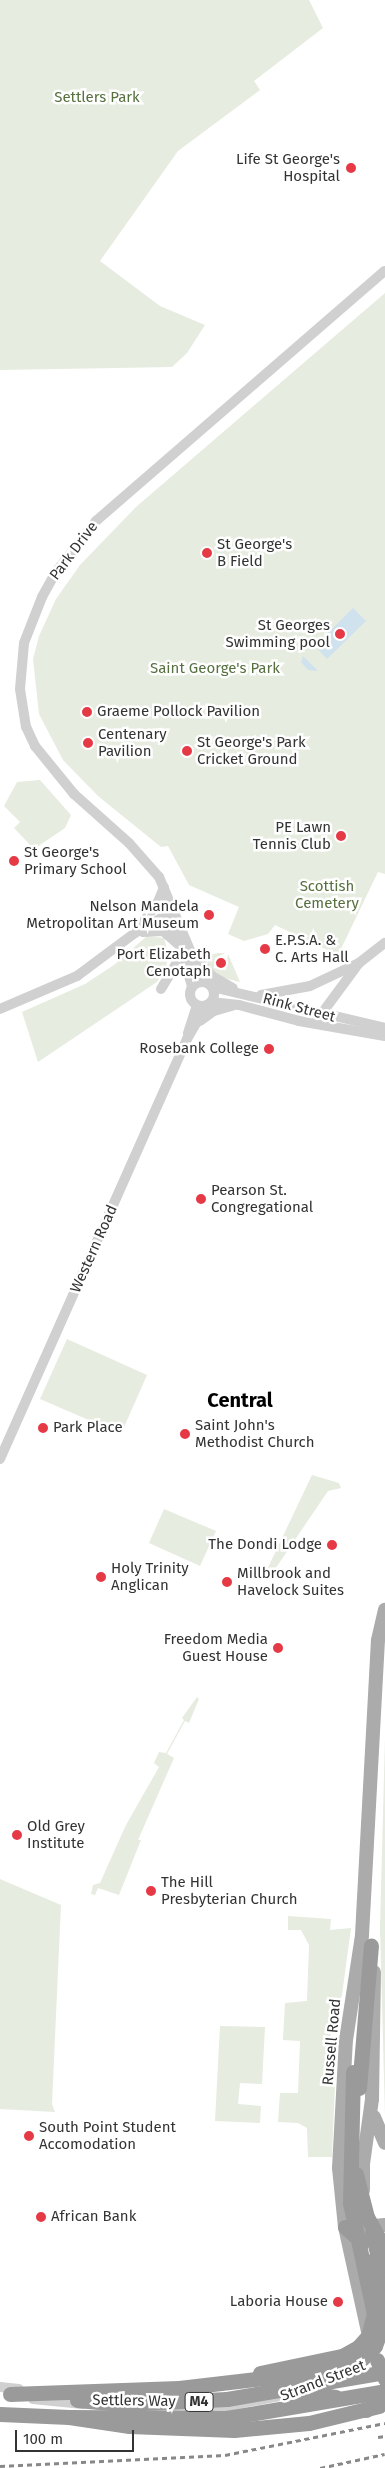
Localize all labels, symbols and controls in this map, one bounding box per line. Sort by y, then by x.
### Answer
park label: Settlers Park [54,89,140,107]
place label: Life St George's Hospital [236,150,340,185]
marker: Life St George's Hospital [344,161,358,175]
street label: Park Drive [46,518,102,584]
place label: St George's B Field [217,535,292,570]
marker: St George's B Field [201,547,213,559]
place label: St Georges Swimming pool [226,616,330,651]
marker: St Georges Swimming pool [334,628,346,640]
park label: Saint George's Park [150,660,280,678]
place label: Graeme Pollock Pavilion [97,703,260,721]
marker: Graeme Pollock Pavilion [81,706,93,718]
place label: Centenary Pavilion [98,725,167,760]
place label: St George's Park Cricket Ground [197,733,306,768]
marker: Centenary Pavilion [82,737,94,749]
marker: St George's Park Cricket Ground [181,745,193,757]
place label: PE Lawn Tennis Club [253,818,331,853]
marker: PE Lawn Tennis Club [335,830,347,842]
place label: St George's Primary School [24,843,127,878]
marker: St George's Primary School [8,855,20,867]
park label: Scottish Cemetery [295,877,359,912]
place label: Nelson Mandela Metropolitan Art Museum [26,897,199,932]
marker: Nelson Mandela Metropolitan Art Museum [203,909,215,921]
place label: E.P.S.A. & C. Arts Hall [275,931,349,966]
marker: E.P.S.A. & C. Arts Hall [259,943,271,955]
place label: Port Elizabeth Cenotaph [116,945,211,980]
marker: Port Elizabeth Cenotaph [215,957,227,969]
street label: Rink Street [261,990,337,1026]
place label: Rosebank College [139,1040,259,1058]
marker: Rosebank College [263,1043,275,1055]
place label: Pearson St. Congregational [211,1181,313,1216]
marker: Pearson St. Congregational [195,1193,207,1205]
street label: Western Road [67,1202,121,1296]
district label: Central [207,1388,273,1412]
place label: Saint John's Methodist Church [195,1416,314,1451]
place label: Park Place [53,1419,123,1437]
marker: Park Place [37,1422,49,1434]
marker: Saint John's Methodist Church [179,1428,191,1440]
place label: The Dondi Lodge [208,1536,322,1554]
marker: The Dondi Lodge [326,1539,338,1551]
place label: Holy Trinity Anglican [111,1559,189,1594]
place label: Millbrook and Havelock Suites [237,1564,344,1599]
marker: Holy Trinity Anglican [95,1571,107,1583]
marker: Millbrook and Havelock Suites [221,1576,233,1588]
place label: Freedom Media Guest House [164,1630,268,1665]
marker: Freedom Media Guest House [272,1642,284,1654]
place label: Old Grey Institute [27,1817,85,1852]
marker: Old Grey Institute [11,1829,23,1841]
place label: The Hill Presbyterian Church [161,1873,298,1908]
marker: The Hill Presbyterian Church [145,1885,157,1897]
street label: Russell Road [319,1998,345,2086]
place label: South Point Student Accomodation [39,2118,176,2153]
marker: South Point Student Accomodation [23,2130,35,2142]
place label: African Bank [51,2208,136,2226]
marker: African Bank [35,2211,47,2223]
place label: Laboria House [230,2293,328,2311]
marker: Laboria House [332,2296,344,2308]
street label: Strand Street [278,2357,368,2405]
road number: M4 [184,2390,214,2414]
street label: Settlers Way [92,2391,176,2411]
scale bar [18,2420,136,2452]
text: 100 m [23,2430,63,2448]

